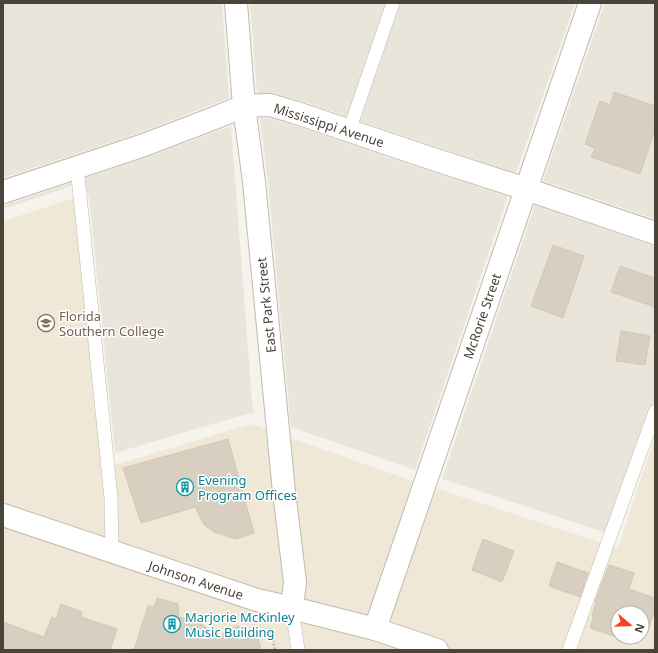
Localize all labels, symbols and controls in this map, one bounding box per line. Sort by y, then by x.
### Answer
street label: Mississippi Avenue [271,99,387,151]
street label: East Park Street [252,256,280,354]
street label: McRorie Street [459,270,505,361]
place label: Florida Southern College [59,307,164,340]
school or university icon: Florida Southern College [36,313,56,333]
place label: Evening Program Offices [198,471,297,504]
building icon: Evening Program Offices [175,477,195,497]
street label: Johnson Avenue [144,556,246,604]
north arrow [610,605,650,645]
place label: Marjorie McKinley Music Building [185,608,295,641]
building icon: Marjorie McKinley Music Building [162,614,182,634]
text: N [631,622,648,635]

